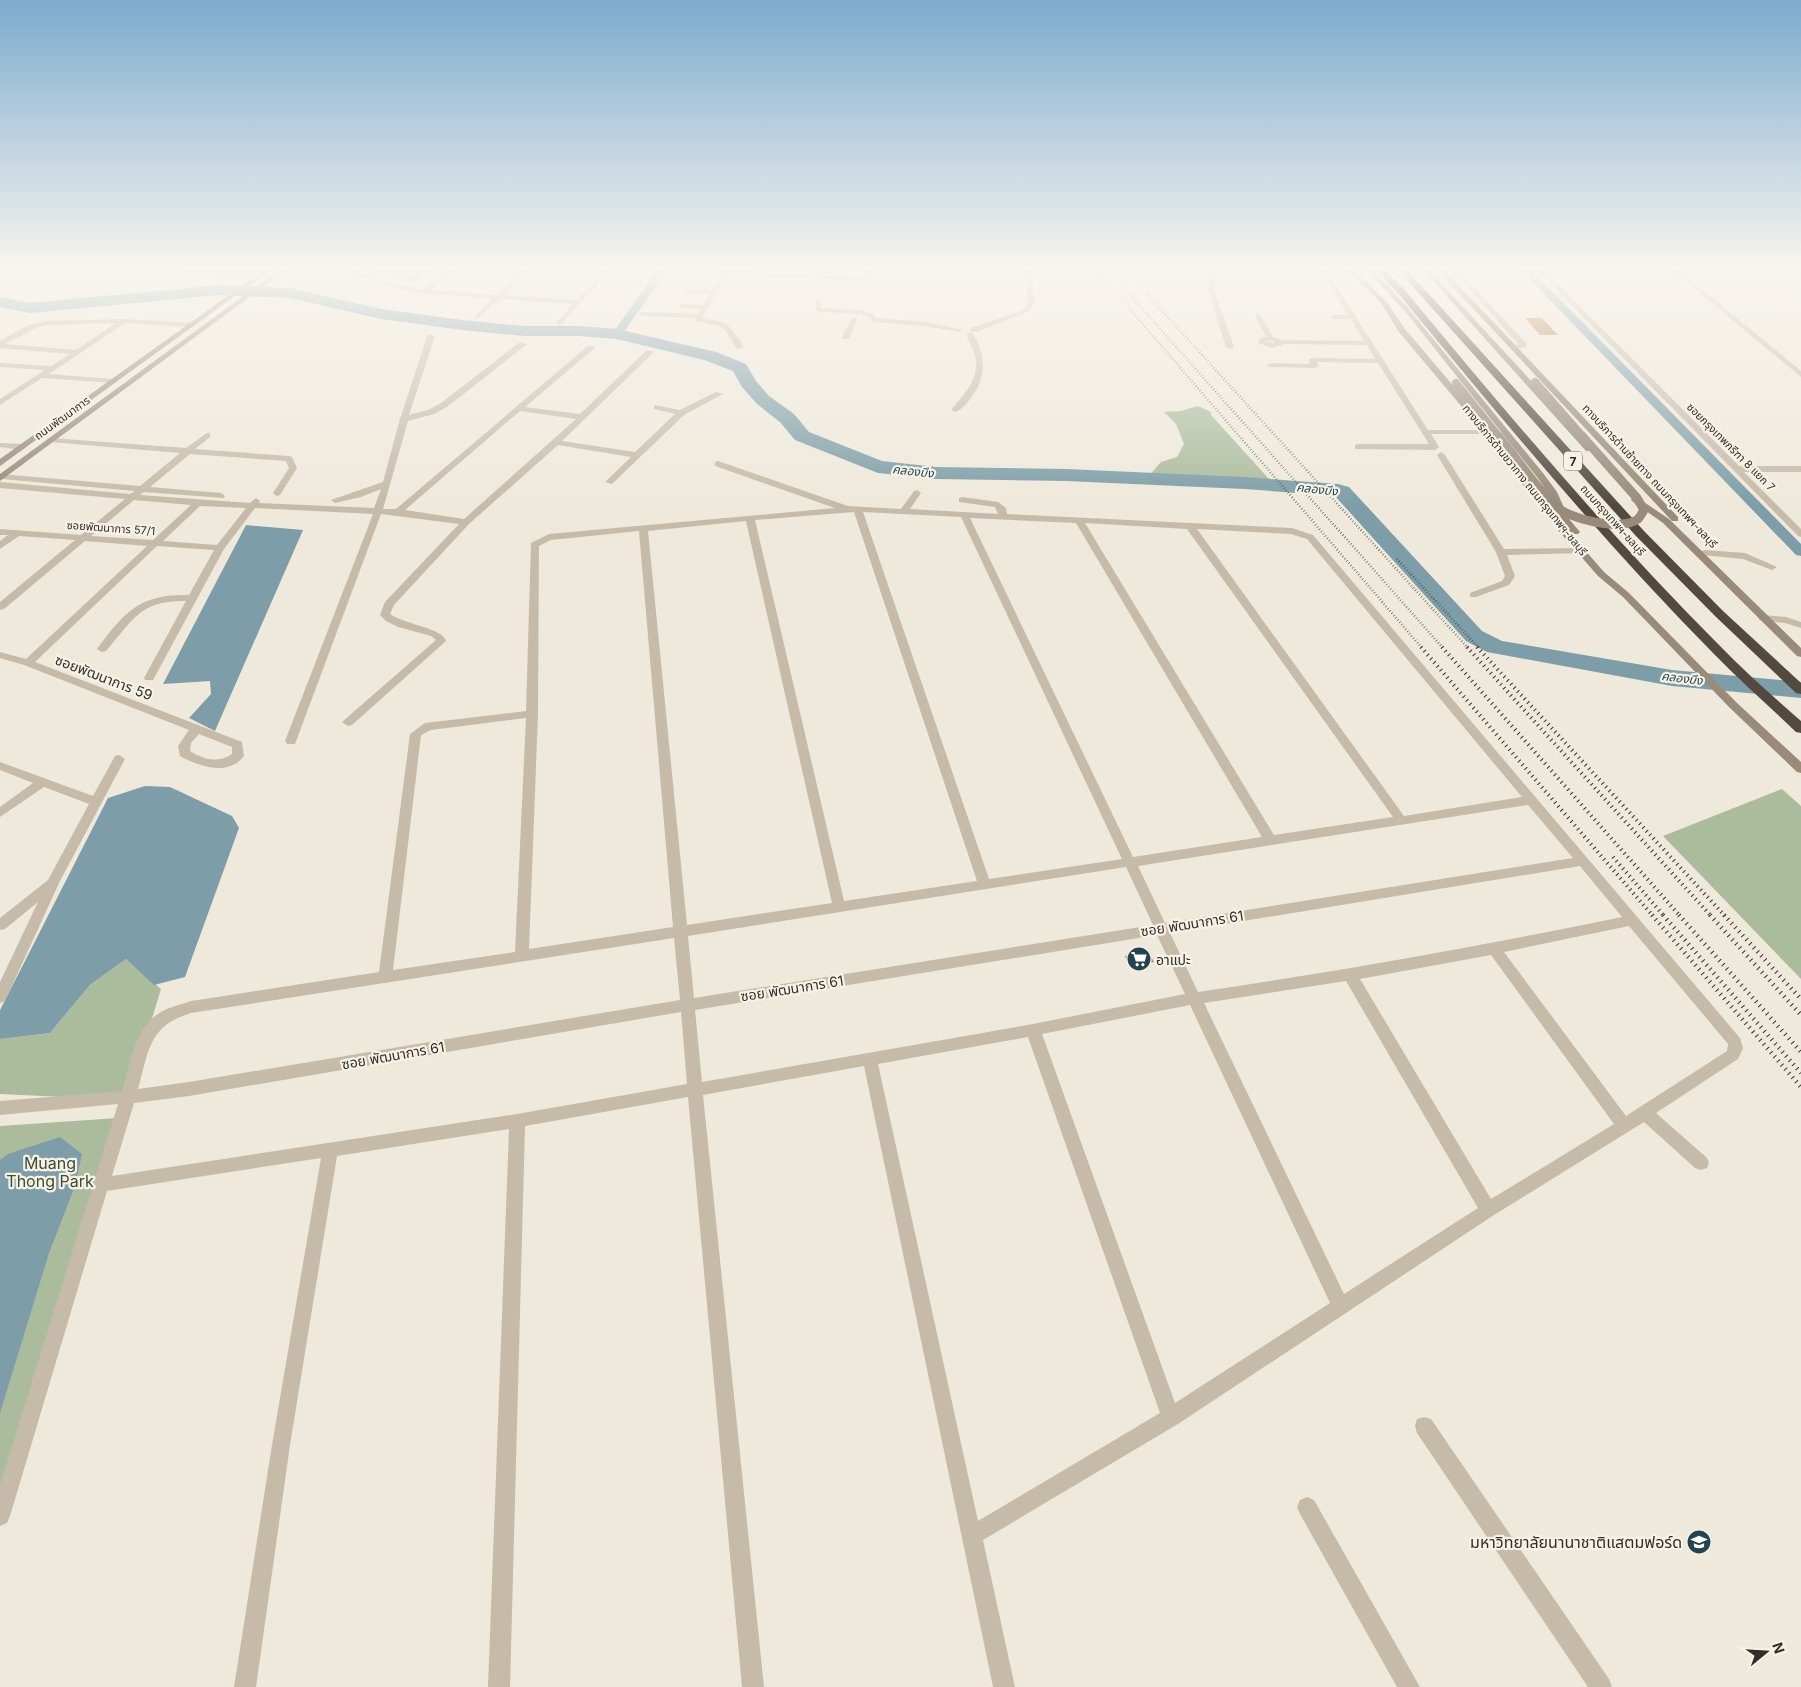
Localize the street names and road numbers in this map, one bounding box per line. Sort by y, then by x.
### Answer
street label: ถนนพัฒนาการ [31,393,93,443]
street label: ซอยกรุงเทพกรีฑา 8 แยก 7 [1684,400,1778,494]
street label: ทางบริการด้านซ้ายทาง ถนนกรุงเทพฯ-ชลบุรี [1580,401,1720,551]
street label: ทางบริการด้านขวาทาง ถนนกรุงเทพฯ-ชลบุรี [1460,402,1591,559]
road number: 7 [1564,452,1582,471]
street label: ถนนกรุงเทพฯ-ชลบุรี [1578,482,1648,558]
street label: ซอยพัฒนาการ 57/1 [66,518,156,538]
street label: ซอยพัฒนาการ 59 [53,651,155,703]
street label: ซอย พัฒนาการ 61 [1139,906,1245,940]
street label: ซอย พัฒนาการ 61 [739,971,845,1005]
street label: ซอย พัฒนาการ 61 [340,1038,446,1072]

